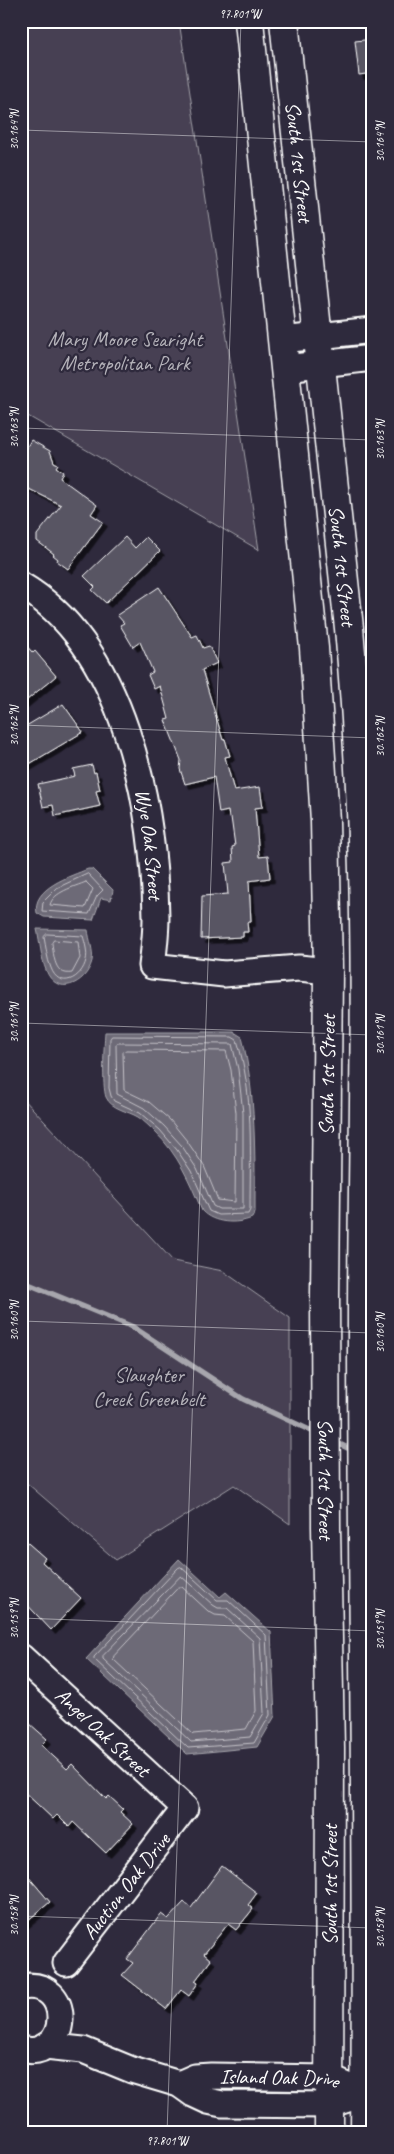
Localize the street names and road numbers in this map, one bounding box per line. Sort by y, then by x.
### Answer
street label: South 1st Street [280,101,319,226]
street label: South 1st Street [323,504,362,629]
street label: Wye Oak Street [129,787,169,903]
street label: South 1st Street [313,1012,341,1136]
street label: South 1st Street [313,1419,339,1542]
street label: Angel Oak Street [50,1682,157,1784]
street label: South 1st Street [317,1823,343,1945]
street label: Auction Oak Drive [76,1827,176,1944]
street label: Island Oak Drive [219,2063,346,2095]

